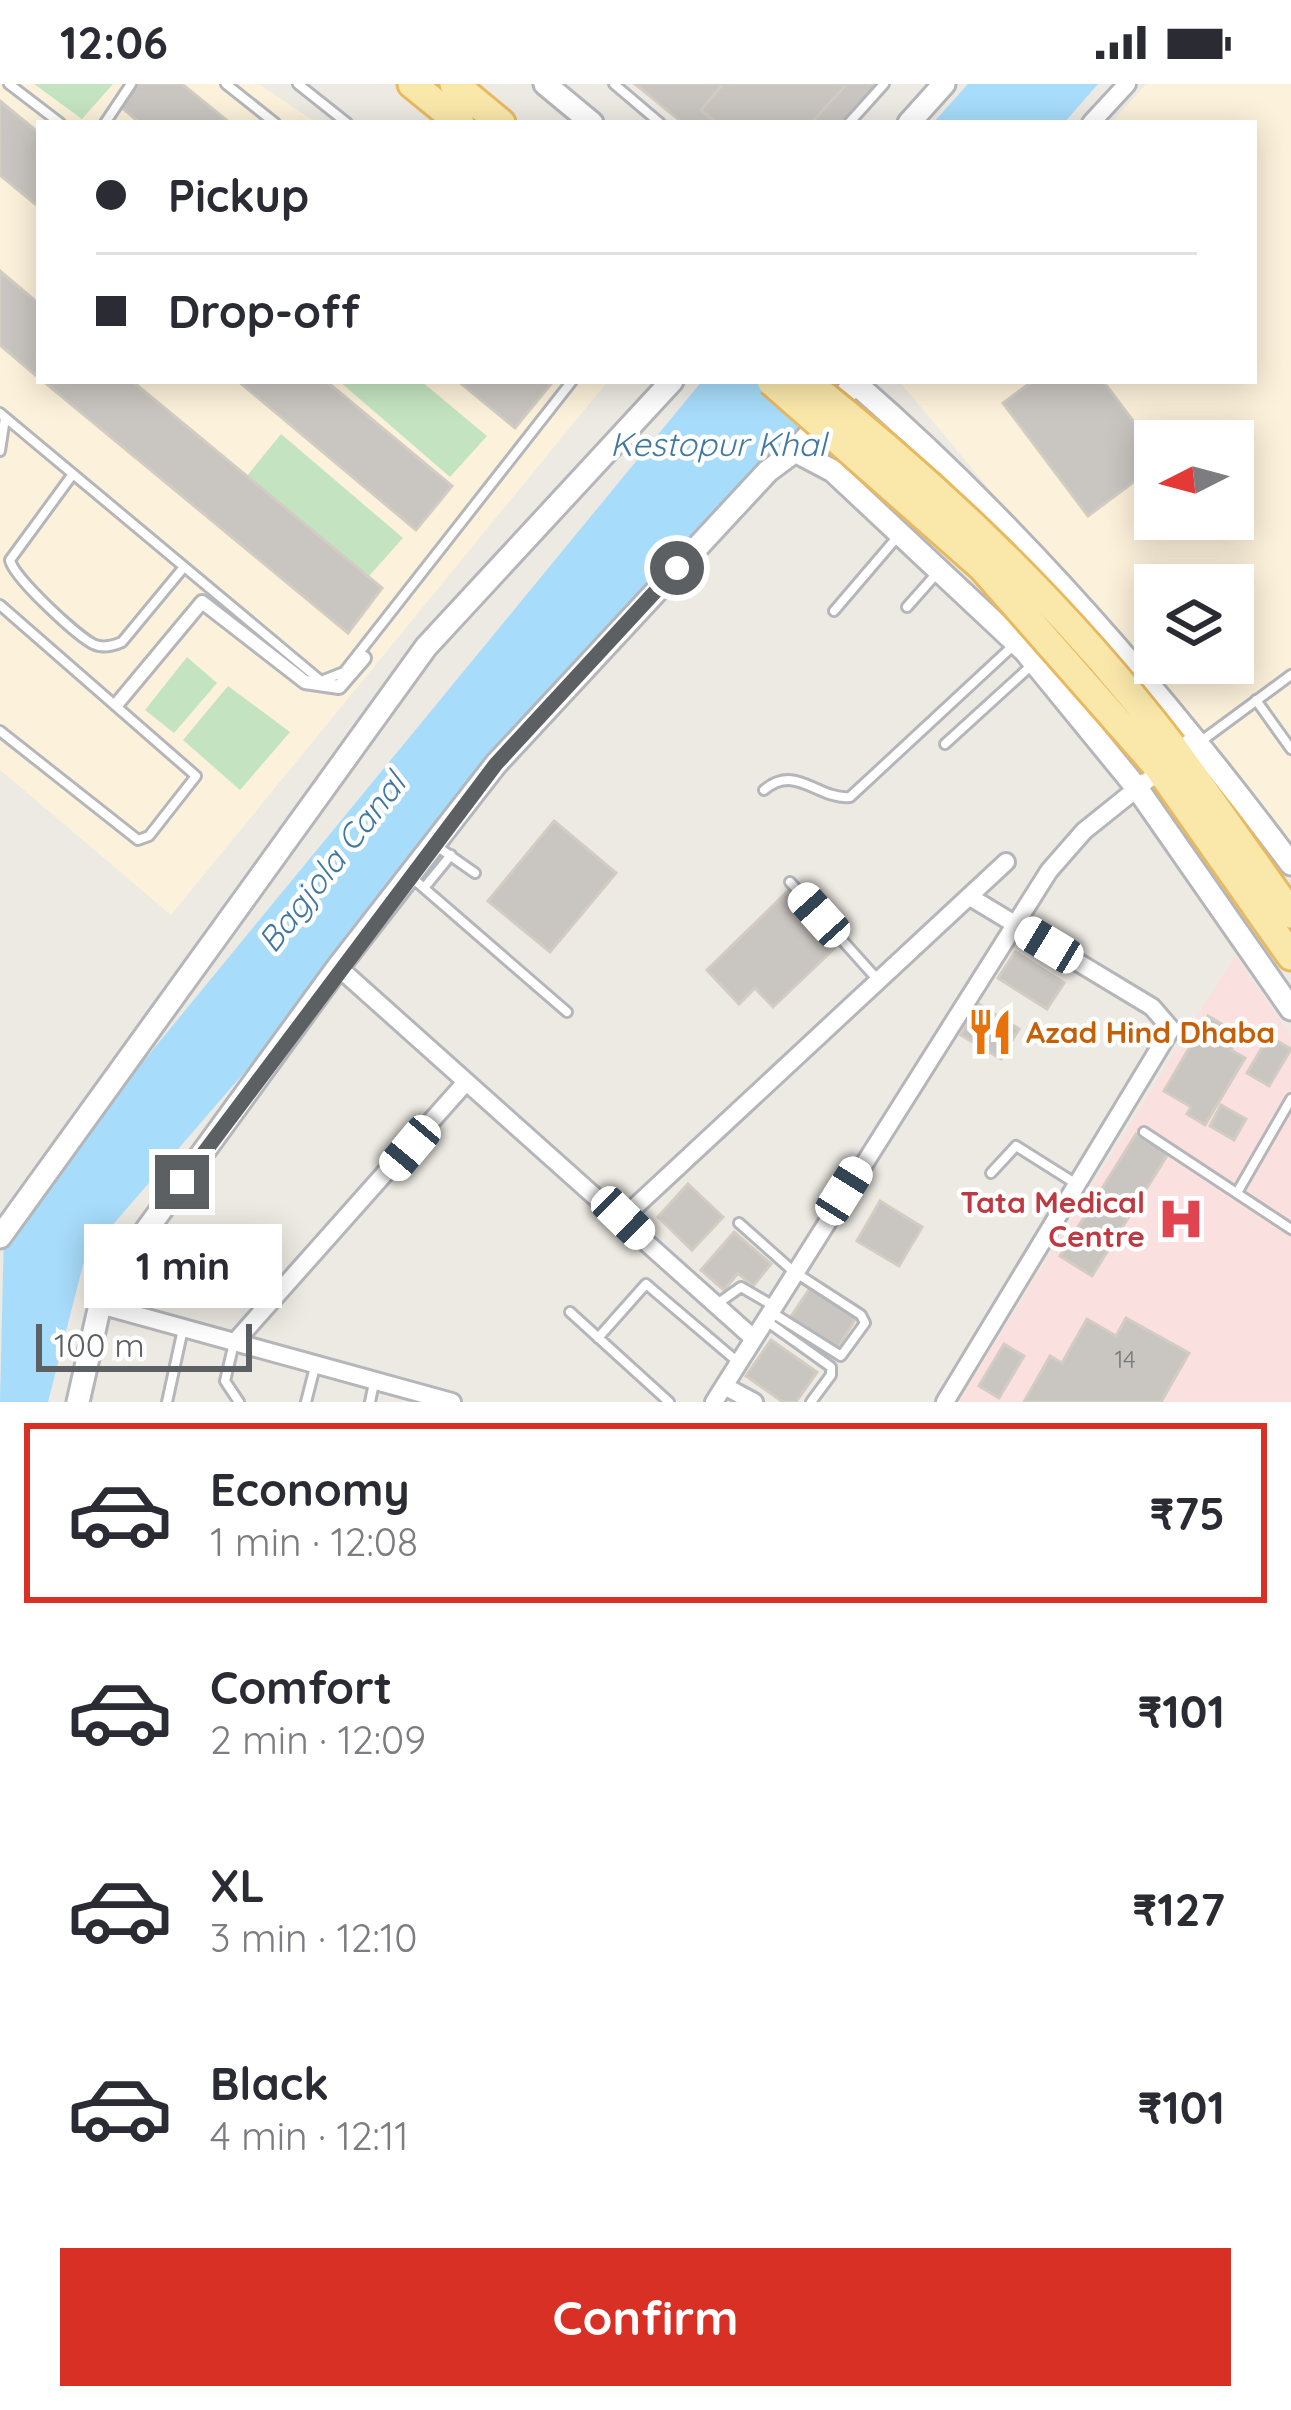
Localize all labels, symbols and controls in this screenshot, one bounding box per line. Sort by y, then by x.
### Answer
text: 12:06 [60,14,168,70]
text: Pickup [168,167,309,223]
text: Drop-off [168,283,360,339]
north arrow [1134,420,1254,540]
map controls [1134,420,1254,684]
water label: Kestopur Khal [610,423,829,464]
route start [650,541,704,595]
button: layers [1134,564,1254,684]
water label: Bagjola Canal [248,762,416,960]
car [782,876,856,954]
car [1009,911,1089,979]
restaurant icon: Azad Hind Dhaba [965,1007,1015,1057]
place label: Azad Hind Dhaba [1026,1013,1275,1051]
car [373,1109,447,1187]
car [810,1151,878,1231]
route end [155,1155,209,1209]
car [585,1180,661,1256]
place label: Tata Medical Centre [960,1183,1145,1255]
hospital icon: Tata Medical Centre [1156,1194,1206,1244]
callout: 1 min [83,1224,281,1308]
text: 1 min [136,1241,230,1290]
scale bar [36,1318,252,1371]
text: 100 m [54,1324,145,1365]
house number: 14 [1114,1344,1136,1374]
icon: car [66,1459,174,1567]
text: Economy [210,1461,410,1517]
text: ₹75 [1149,1485,1225,1541]
text: 1 min · 12:08 [210,1517,418,1566]
icon: car [66,1657,174,1765]
text: Comfort [210,1659,392,1715]
text: ₹101 [1137,1683,1225,1739]
text: 2 min · 12:09 [210,1715,426,1764]
icon: car [66,1855,174,1963]
text: XL [210,1857,265,1913]
text: ₹127 [1132,1881,1225,1937]
text: 3 min · 12:10 [210,1913,417,1962]
icon: car [66,2053,174,2161]
text: Black [210,2055,329,2111]
text: ₹101 [1137,2079,1225,2135]
text: 4 min · 12:11 [210,2111,409,2160]
button: Confirm [60,2248,1231,2386]

